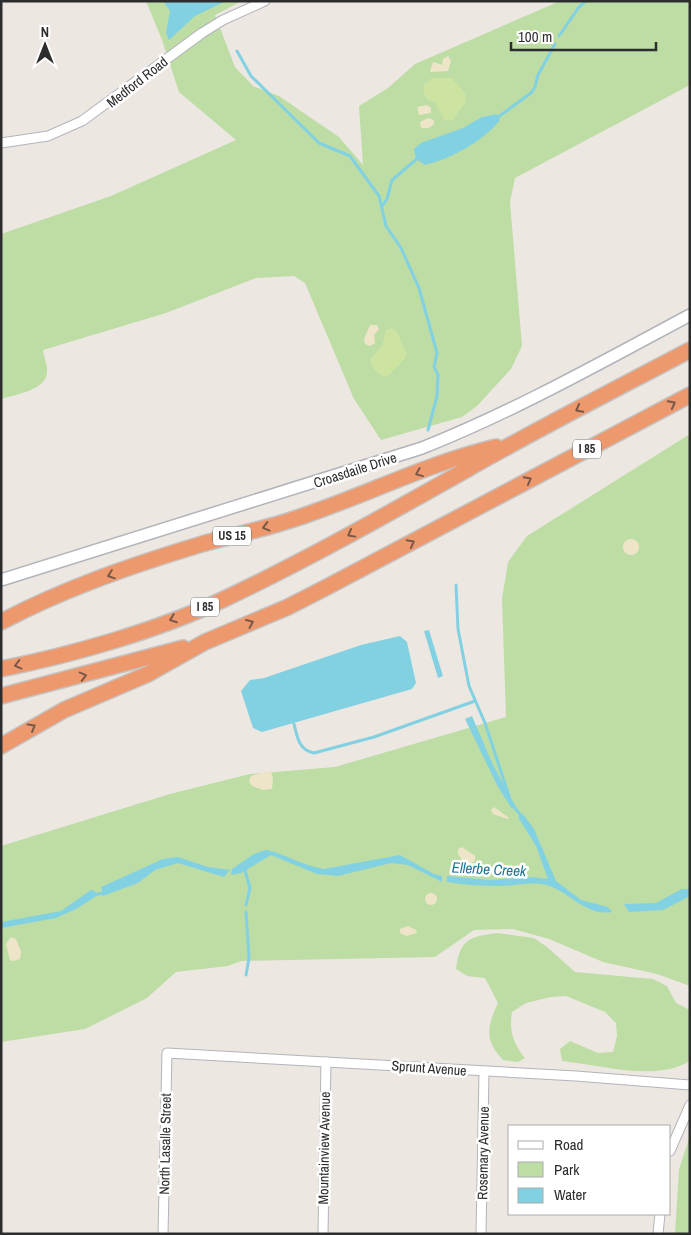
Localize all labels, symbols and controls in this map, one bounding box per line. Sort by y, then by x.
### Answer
north arrow [20,20,70,70]
scale bar [511,20,656,52]
text: N [41,23,49,41]
text: 100 m [518,26,552,47]
street label: Medford Road [103,53,171,111]
one-way arrow [666,400,675,410]
one-way arrow [575,403,584,413]
road number: I 85 [573,439,601,458]
street label: Croasdaile Drive [311,448,399,492]
one-way arrow [415,466,424,477]
one-way arrow [523,477,532,487]
one-way arrow [263,521,271,531]
road number: US 15 [213,526,251,546]
one-way arrow [348,527,357,537]
one-way arrow [405,539,414,549]
one-way arrow [107,569,116,579]
road number: I 85 [191,598,219,616]
one-way arrow [170,613,178,623]
one-way arrow [245,619,254,630]
one-way arrow [13,659,22,670]
one-way arrow [78,672,86,682]
one-way arrow [27,724,36,734]
water label: Ellerbe Creek [451,857,528,881]
street label: Sprunt Avenue [391,1056,467,1080]
street label: Mountainview Avenue [314,1091,334,1205]
street label: North Lasalle Street [155,1093,175,1195]
street label: Rosemary Avenue [473,1106,493,1200]
legend [508,1125,671,1215]
text: Road [554,1134,583,1155]
text: Park [554,1159,580,1180]
text: Water [554,1184,586,1205]

